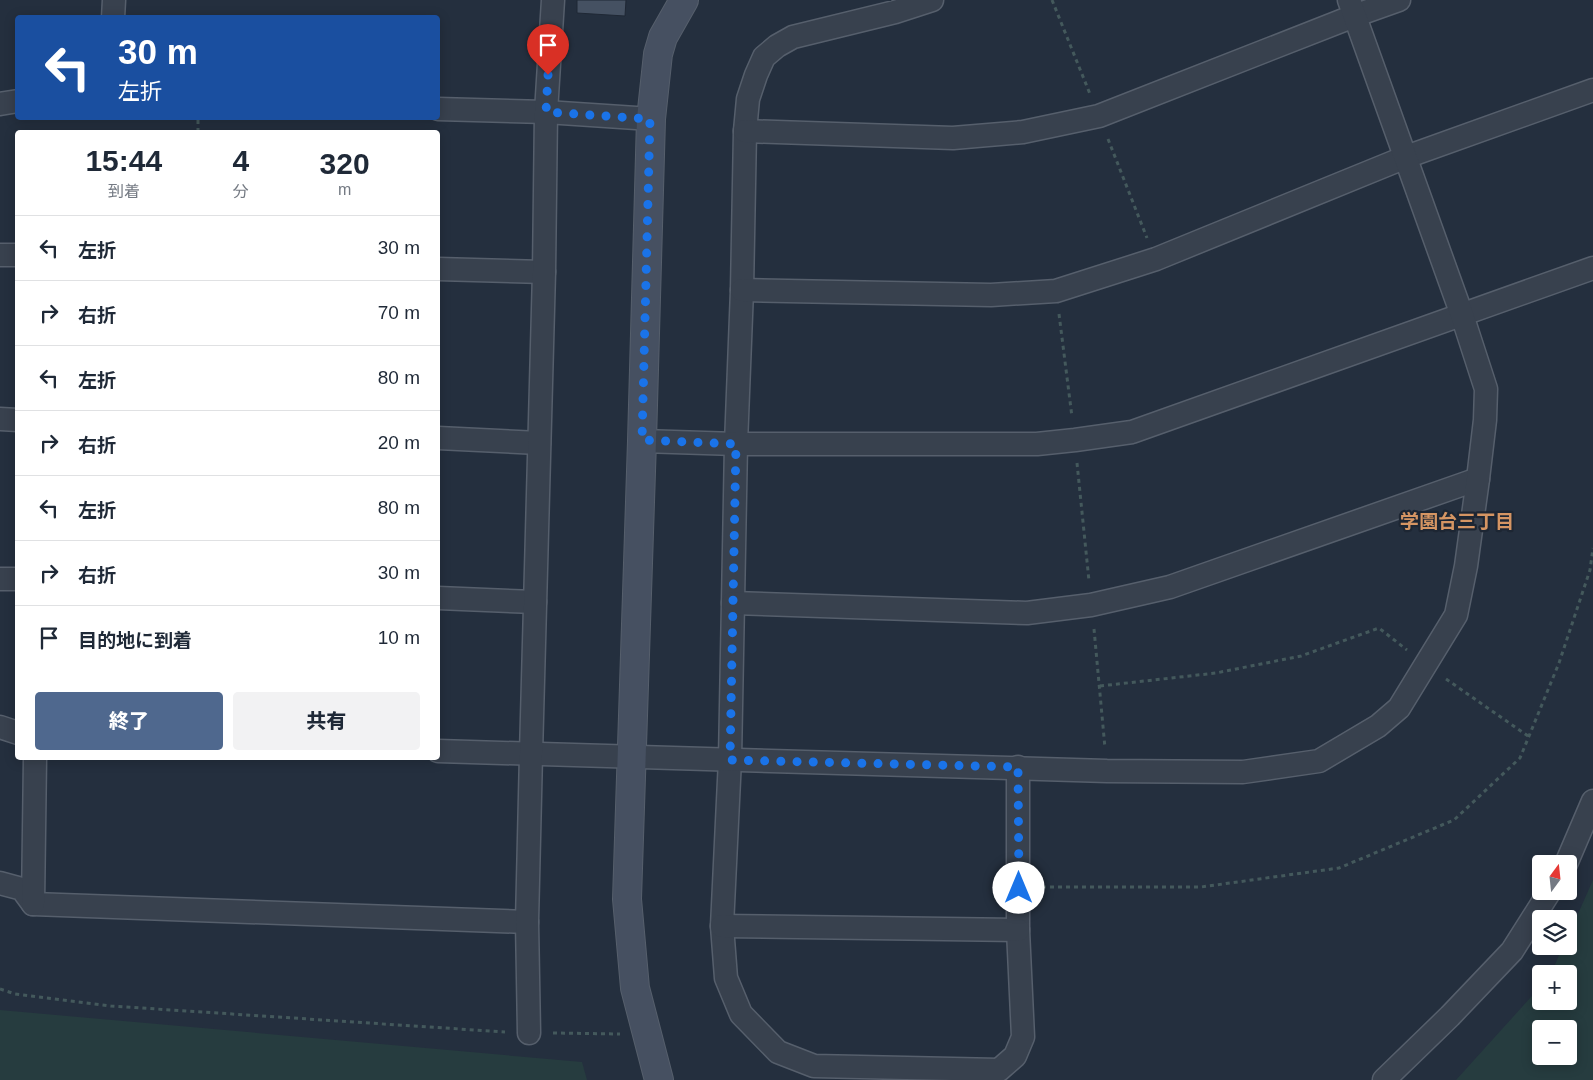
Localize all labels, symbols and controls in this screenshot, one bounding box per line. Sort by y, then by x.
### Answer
pin [527,24,569,75]
icon: arrive [534,31,562,59]
text: 30 m [118,32,198,71]
icon: left [35,35,100,100]
text: 左折 [118,79,162,104]
text: 15:44 [85,144,162,177]
text: 4 [232,144,249,177]
text: 320 [320,147,370,180]
text: m [338,181,351,198]
text: 到着 [108,183,140,200]
text: 分 [233,183,249,200]
icon: left [35,234,63,262]
text: 30 m [378,237,420,258]
text: 左折 [78,240,116,261]
icon: right [35,299,63,327]
text: 70 m [378,302,420,323]
text: 右折 [78,305,116,326]
icon: left [35,364,63,392]
text: 80 m [378,367,420,388]
text: 左折 [78,370,116,391]
icon: right [35,429,63,457]
text: 20 m [378,432,420,453]
text: 右折 [78,435,116,456]
icon: left [35,494,63,522]
text: 80 m [378,497,420,518]
text: 左折 [78,500,116,521]
district label: 学園台三丁目 [1400,511,1514,532]
icon: right [35,559,63,587]
text: 30 m [378,562,420,583]
text: 右折 [78,565,116,586]
icon: arrive [35,624,63,652]
text: 10 m [378,627,420,648]
text: 目的地に到着 [78,630,192,651]
button: 終了 [35,692,223,750]
button: 共有 [233,692,420,750]
north arrow [1532,855,1578,900]
map controls [1532,855,1577,1065]
position arrow [992,861,1044,913]
button: layers [1532,910,1577,955]
button: + [1532,965,1577,1010]
button: − [1532,1020,1577,1065]

